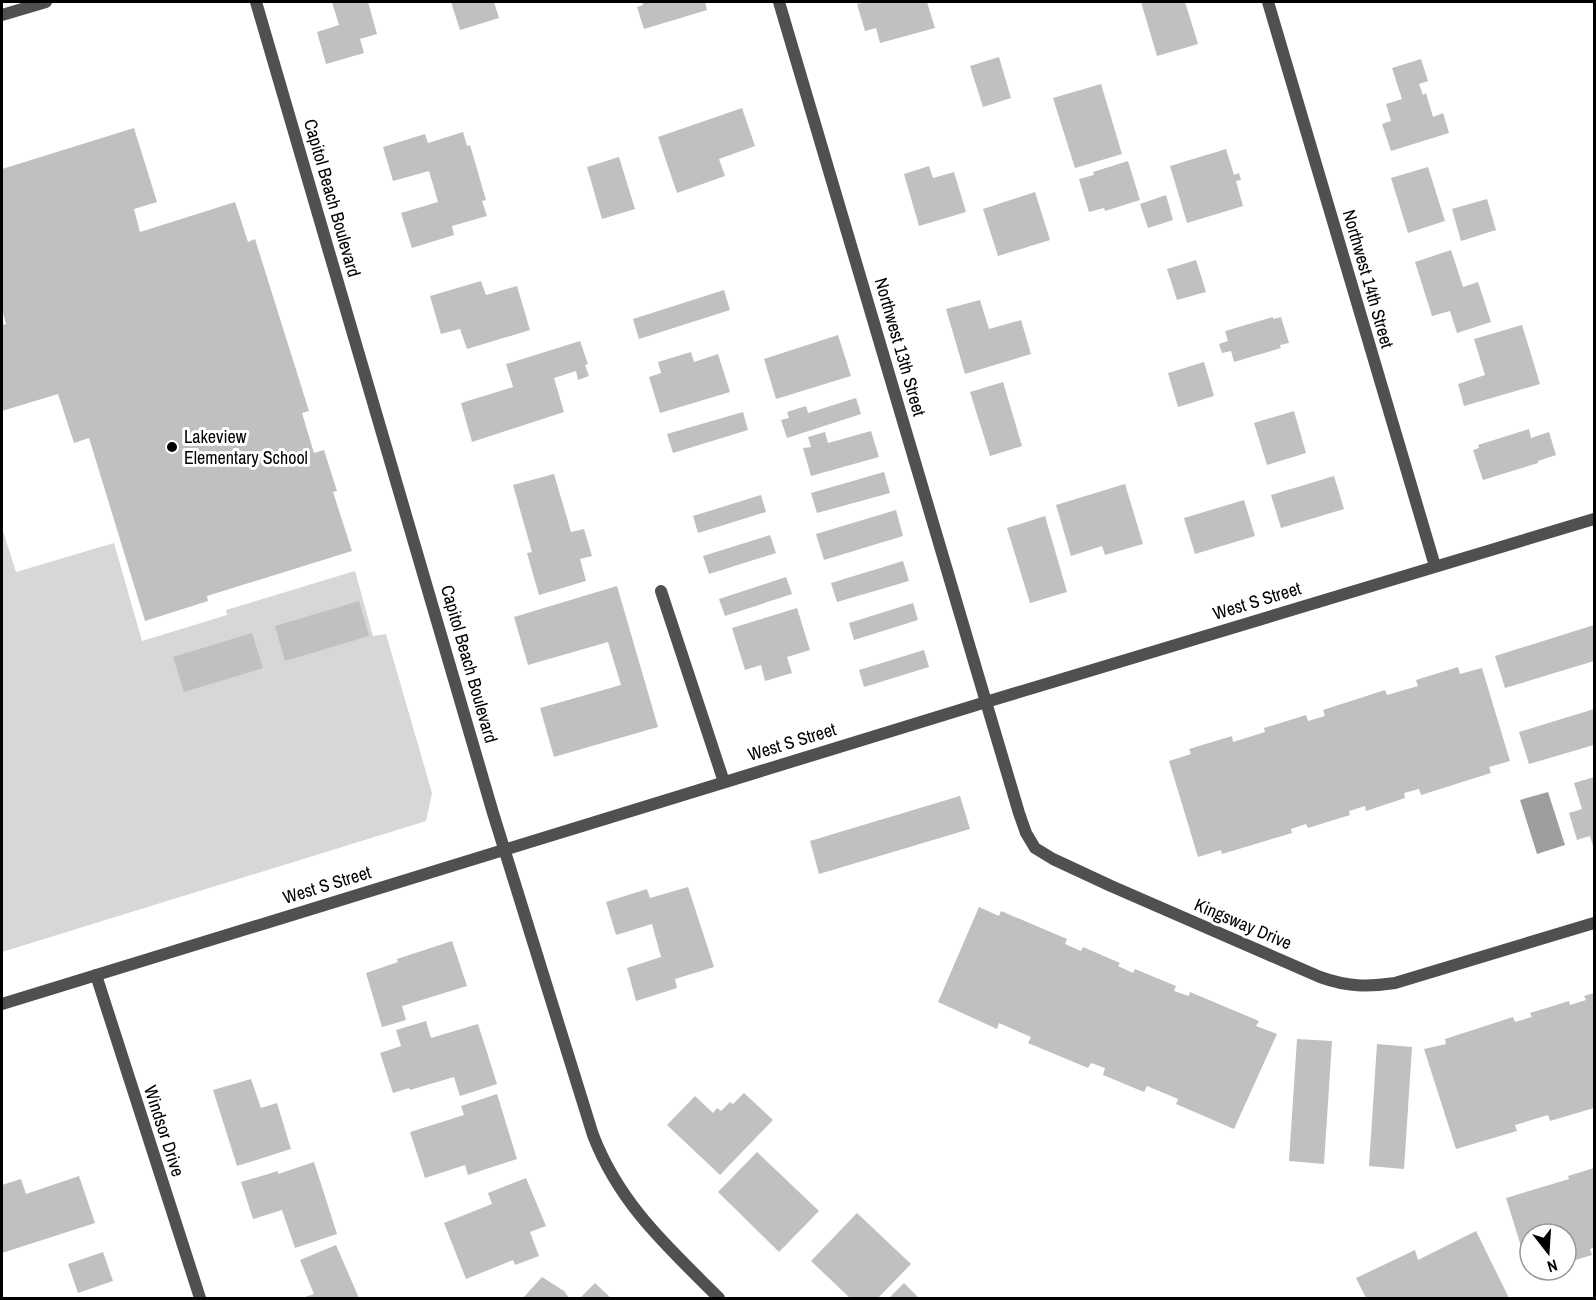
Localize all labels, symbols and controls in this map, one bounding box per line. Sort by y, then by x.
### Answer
street label: Capitol Beach Boulevard [298,116,367,280]
street label: Northwest 14th Street [1337,207,1400,351]
street label: Northwest 13th Street [869,275,932,419]
place label: Lakeview Elementary School [184,424,308,470]
marker: Lakeview Elementary School [165,440,179,454]
street label: West S Street [1210,575,1304,626]
street label: Capitol Beach Boulevard [435,582,504,746]
street label: West S Street [745,716,839,767]
street label: West S Street [280,859,374,910]
street label: Kingsway Drive [1191,892,1296,955]
street label: Windsor Drive [138,1082,191,1180]
north arrow [1518,1222,1578,1282]
text: N [1545,1254,1560,1278]

